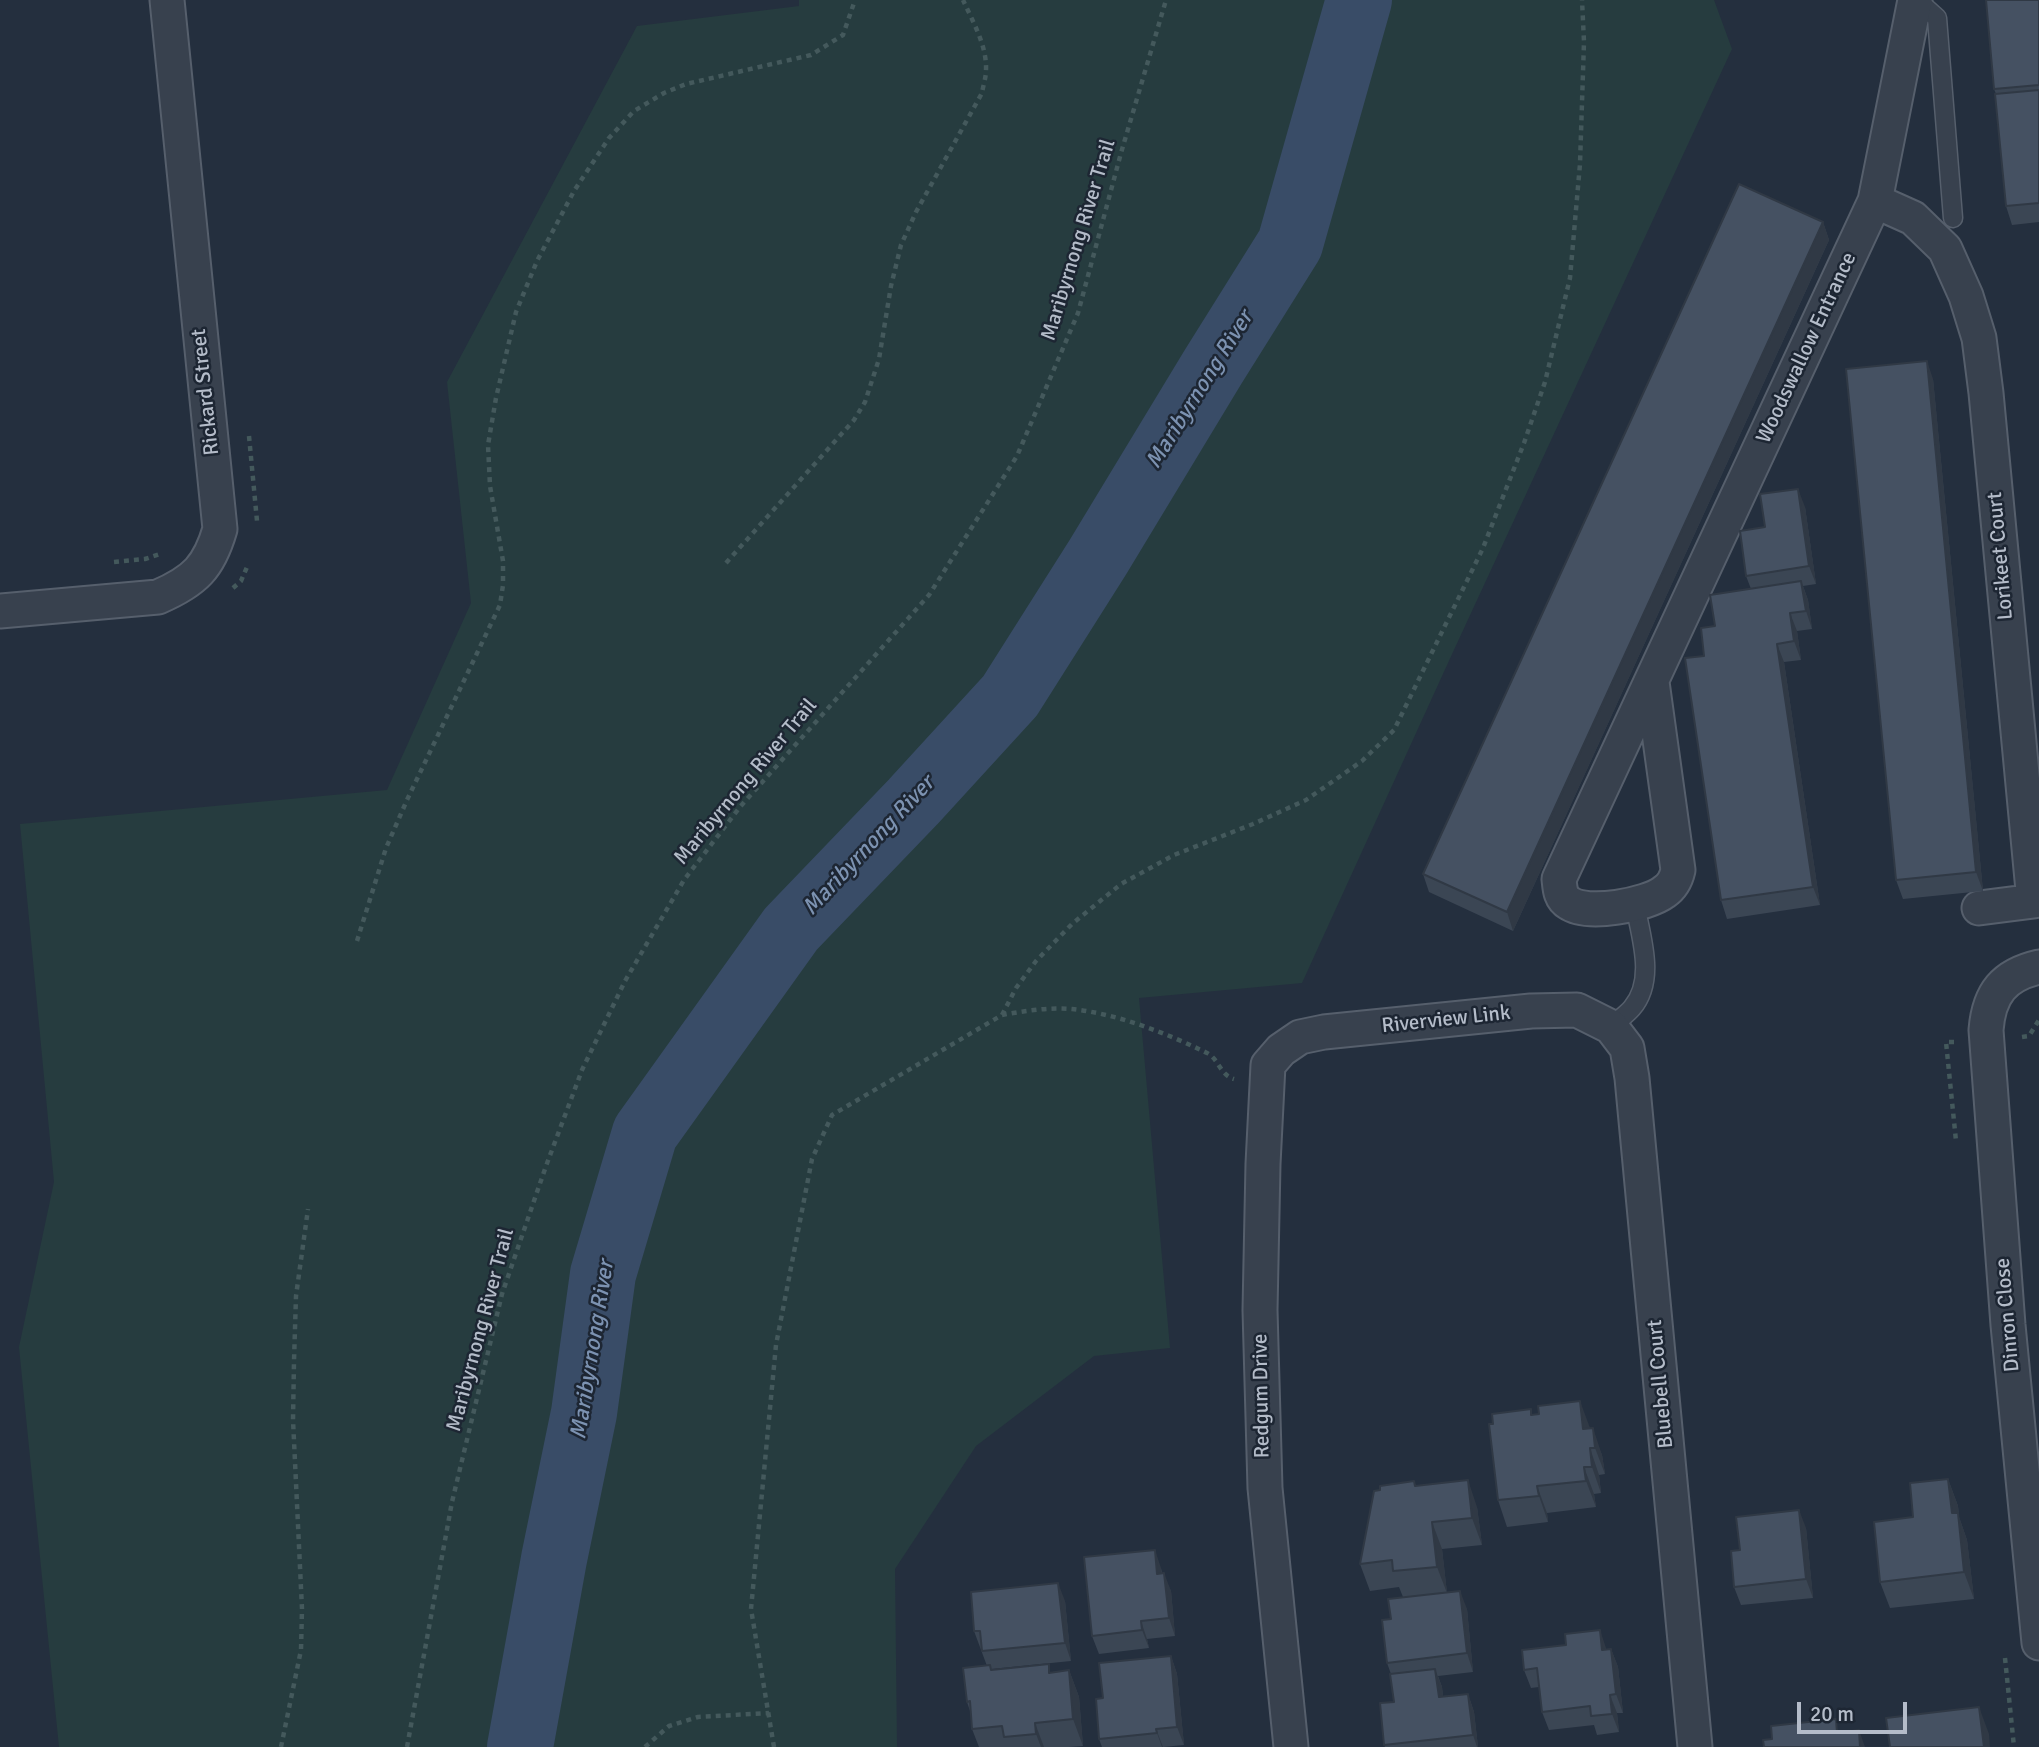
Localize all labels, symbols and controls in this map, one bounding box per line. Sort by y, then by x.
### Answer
street label: Maribyrnong River Trail [1036,136,1122,344]
street label: Woodswallow Entrance [1752,248,1862,448]
water label: Maribyrnong River [1140,306,1260,474]
street label: Rickard Street [187,327,225,457]
street label: Lorikeet Court [1983,491,2019,621]
street label: Maribyrnong River Trail [669,694,823,870]
water label: Maribyrnong River [797,770,941,922]
street label: Riverview Link [1380,1001,1512,1039]
street label: Maribyrnong River Trail [442,1226,520,1434]
street label: Dinron Close [1990,1257,2026,1373]
water label: Maribyrnong River [565,1259,621,1441]
street label: Bluebell Court [1643,1318,1679,1450]
street label: Redgum Drive [1248,1333,1276,1459]
scale bar [1801,1688,1911,1732]
text: 20 m [1810,1701,1854,1727]

